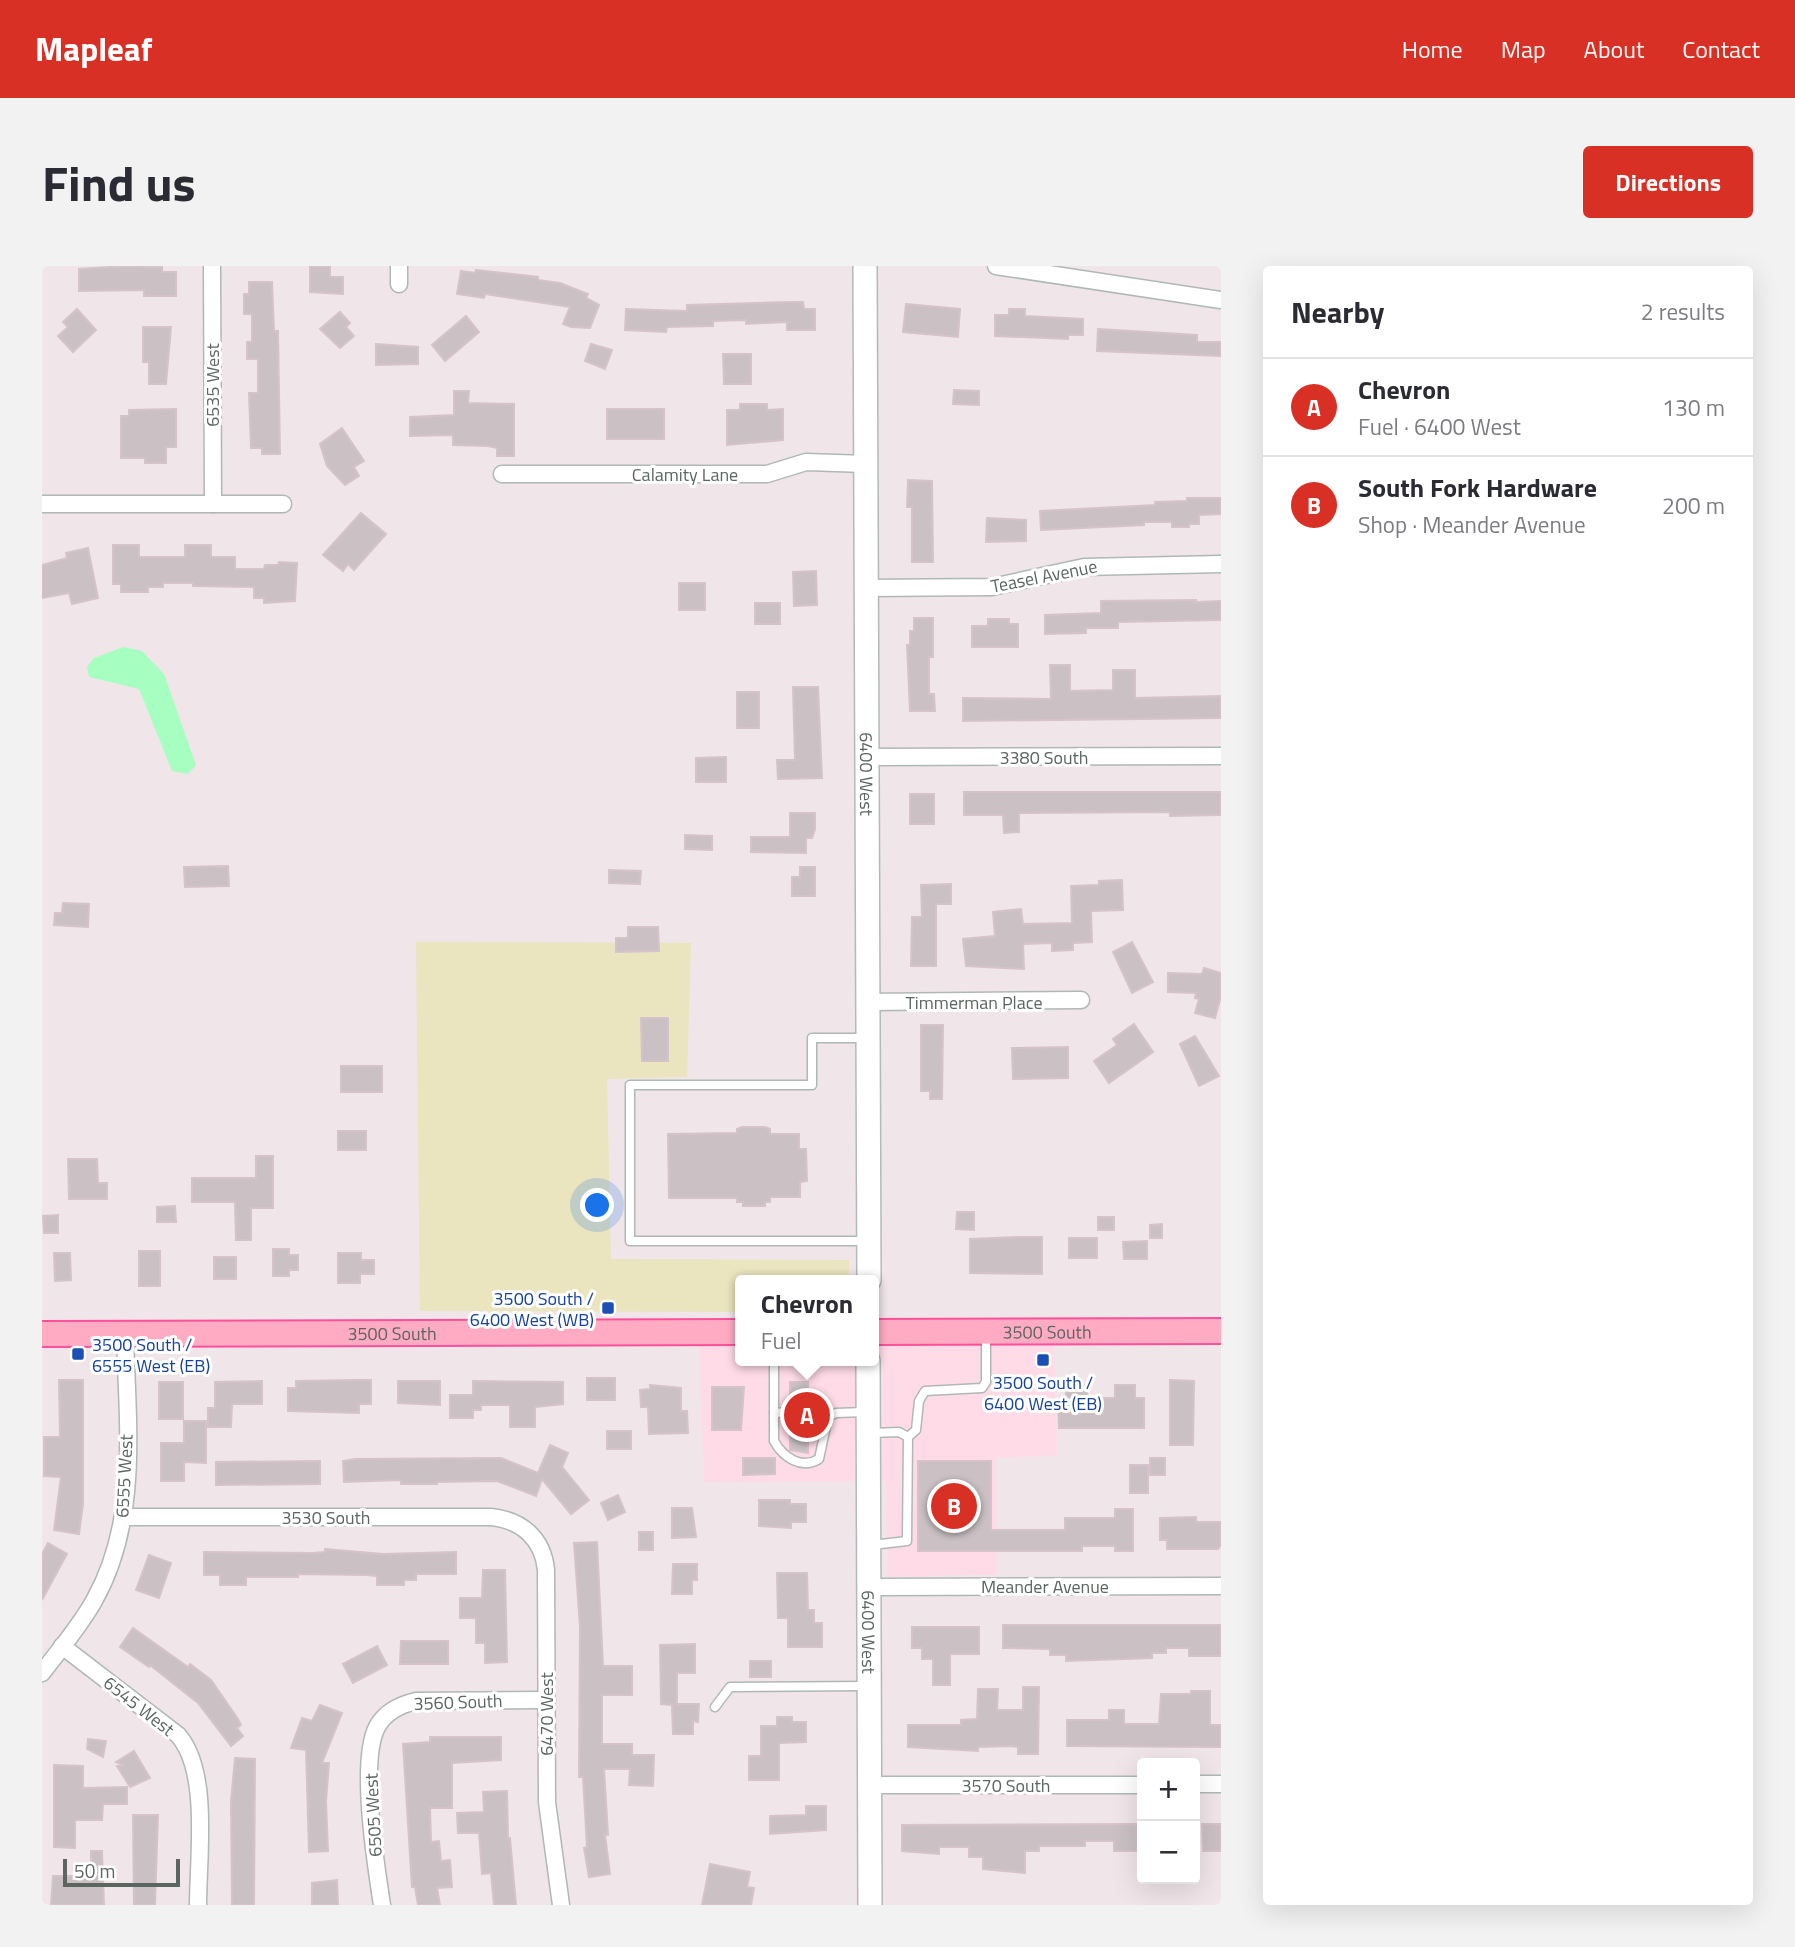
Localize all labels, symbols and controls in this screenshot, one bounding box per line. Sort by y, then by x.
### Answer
text: Mapleaf [35,24,153,74]
text: Home [1402,31,1463,67]
text: Map [1501,31,1546,67]
text: About [1584,31,1644,67]
text: Contact [1682,31,1760,67]
text: Find us [42,145,196,220]
button: Directions [1583,146,1753,218]
text: Nearby [1291,289,1384,335]
text: 2 results [1641,294,1725,329]
street label: 6535 West [199,343,226,427]
text: Chevron [1358,370,1450,409]
text: A [1307,390,1321,425]
text: 130 m [1662,390,1725,425]
text: Fuel · 6400 West [1358,409,1521,444]
street label: Calamity Lane [632,461,738,488]
text: South Fork Hardware [1358,468,1597,507]
text: B [1307,488,1321,523]
text: 200 m [1662,488,1725,523]
text: Shop · Meander Avenue [1358,507,1586,542]
street label: Teasel Avenue [989,552,1099,600]
street label: 6400 West [853,732,881,817]
street label: 3380 South [999,744,1089,771]
street label: Timmerman Place [905,989,1043,1016]
your location [580,1188,614,1222]
popup [735,1275,879,1366]
text: Chevron [761,1284,853,1323]
place label: 3500 South / 6400 West (WB) [470,1285,594,1333]
marker: 3500 South / 6400 West (WB) [600,1300,616,1316]
street label: 3500 South [1002,1318,1092,1345]
street label: 3500 South [347,1319,437,1347]
text: Fuel [761,1323,802,1358]
place label: 3500 South / 6555 West (EB) [92,1331,210,1379]
marker: 3500 South / 6555 West (EB) [70,1346,86,1362]
marker: 3500 South / 6400 West (EB) [1035,1352,1051,1368]
place label: 3500 South / 6400 West (EB) [984,1369,1102,1417]
pin: A [784,1389,830,1441]
street label: 6555 West [108,1433,140,1518]
pin: B [931,1480,977,1532]
street label: 3530 South [281,1504,371,1531]
street label: Meander Avenue [981,1573,1109,1600]
street label: 6400 West [855,1590,883,1675]
street label: 6545 West [98,1670,181,1743]
street label: 6470 West [533,1672,560,1756]
street label: 3560 South [413,1687,503,1717]
map controls [1137,1758,1200,1884]
button: + [1137,1758,1200,1821]
street label: 6505 West [357,1772,389,1857]
street label: 3570 South [961,1772,1051,1799]
button: − [1137,1821,1200,1884]
scale bar [63,1856,180,1888]
text: 50 m [74,1856,115,1885]

